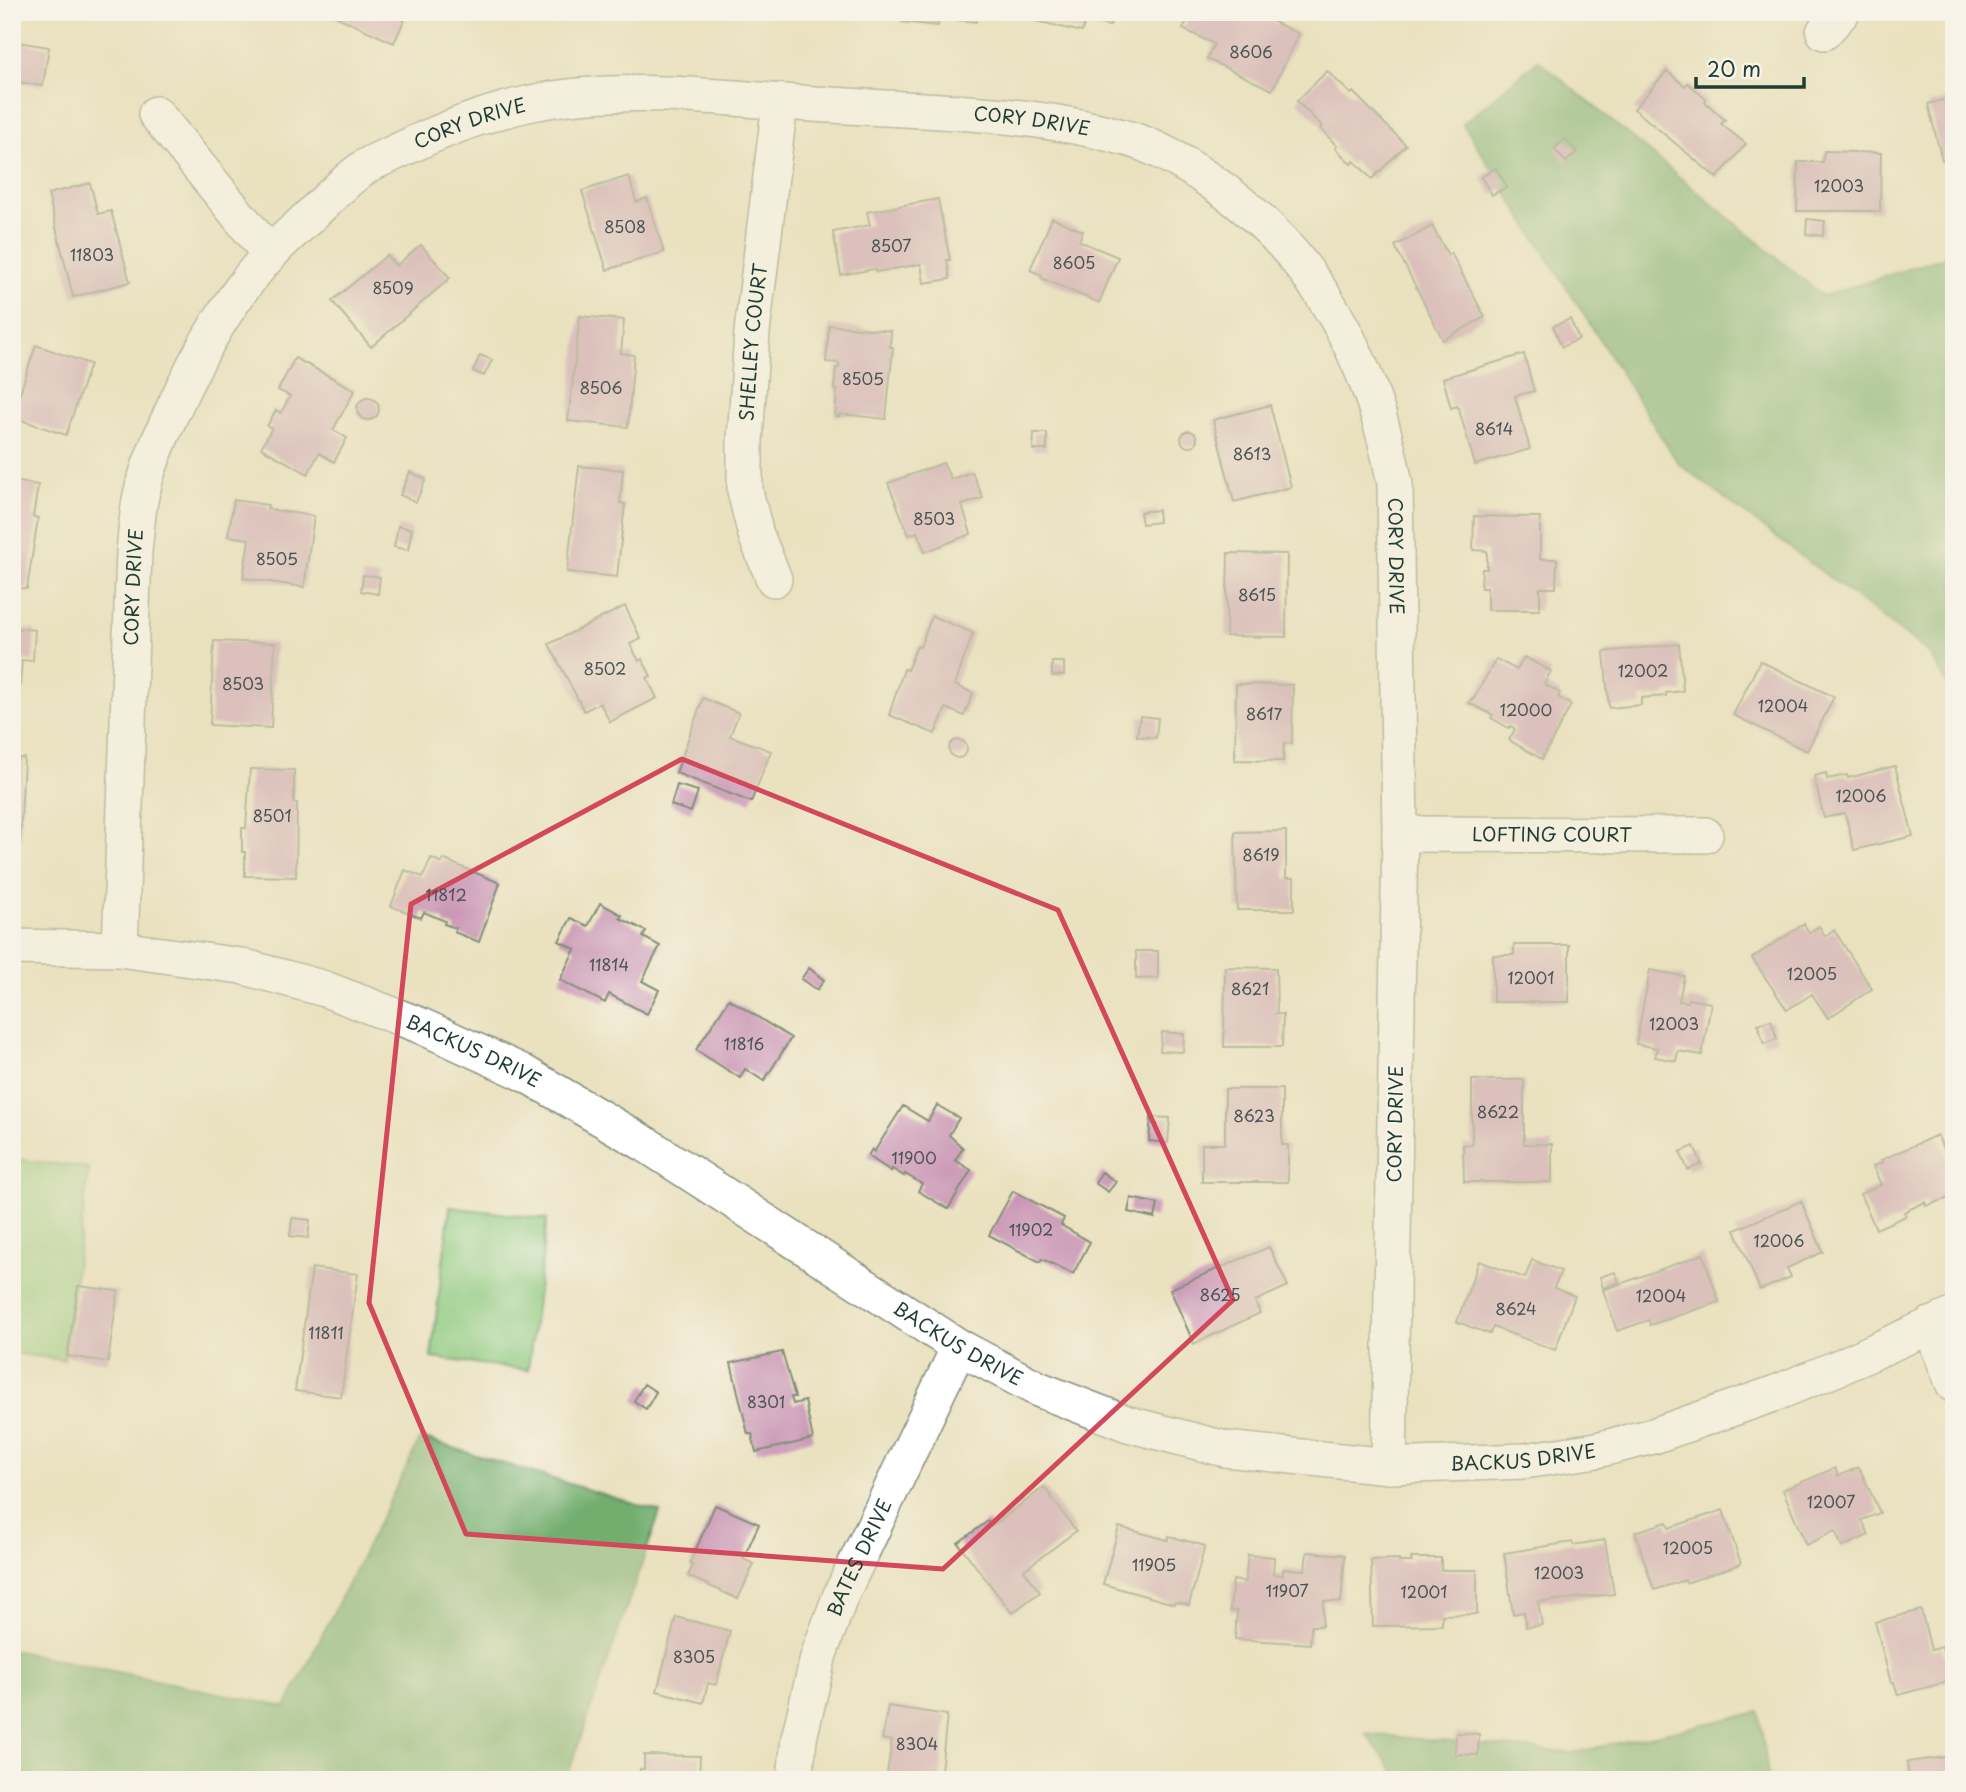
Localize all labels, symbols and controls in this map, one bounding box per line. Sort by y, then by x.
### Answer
house number: 8606 [1229,39,1273,63]
scale bar [1696,46,1805,90]
text: 20 m [1707,52,1761,84]
street label: CORY DRIVE [409,90,528,155]
street label: CORY DRIVE [973,98,1093,142]
house number: 12003 [1814,173,1864,197]
house number: 8508 [604,214,646,238]
house number: 8507 [871,233,911,257]
house number: 11803 [70,242,114,266]
house number: 8605 [1053,250,1095,274]
street label: SHELLEY COURT [731,262,773,422]
house number: 8509 [372,275,414,299]
house number: 8505 [842,366,884,390]
house number: 8506 [579,375,623,399]
house number: 8614 [1475,416,1513,440]
house number: 8613 [1233,441,1271,465]
street label: CORY DRIVE [1382,497,1412,615]
house number: 8503 [913,506,955,530]
street label: CORY DRIVE [116,527,149,646]
house number: 8505 [256,546,298,570]
house number: 8615 [1238,582,1276,606]
house number: 8502 [584,656,626,680]
house number: 12002 [1618,658,1668,682]
house number: 8503 [222,671,264,695]
house number: 12004 [1758,693,1808,717]
house number: 12000 [1500,697,1552,721]
house number: 8617 [1246,701,1283,725]
house number: 12006 [1835,783,1887,807]
house number: 8501 [252,803,292,827]
street label: LOFTING COURT [1472,819,1632,848]
house number: 8619 [1242,842,1280,866]
house number: 11812 [425,882,467,906]
house number: 11814 [589,952,629,976]
house number: 12005 [1787,961,1837,985]
house number: 12001 [1507,965,1555,989]
house number: 8621 [1231,976,1269,1000]
street label: BACKUS DRIVE [402,1006,547,1093]
house number: 12003 [1649,1011,1699,1035]
house number: 11816 [724,1031,764,1055]
street label: CORY DRIVE [1379,1065,1409,1183]
house number: 8622 [1477,1099,1519,1123]
house number: 8623 [1233,1103,1275,1127]
house number: 11900 [891,1145,937,1169]
house number: 11902 [1009,1217,1053,1241]
house number: 12006 [1753,1228,1805,1252]
house number: 8625 [1199,1282,1241,1306]
house number: 12004 [1636,1283,1686,1307]
street label: BACKUS DRIVE [888,1293,1028,1392]
house number: 8624 [1495,1296,1537,1320]
house number: 11811 [308,1320,344,1344]
house number: 8301 [747,1389,785,1413]
street label: BACKUS DRIVE [1449,1435,1598,1477]
house number: 12007 [1807,1489,1855,1513]
street label: BATES DRIVE [819,1494,898,1620]
house number: 12005 [1663,1535,1713,1559]
house number: 11905 [1132,1552,1176,1576]
house number: 12003 [1534,1560,1584,1584]
house number: 11907 [1265,1578,1309,1602]
house number: 12001 [1400,1579,1448,1603]
house number: 8305 [673,1644,715,1668]
house number: 8304 [896,1731,938,1755]

